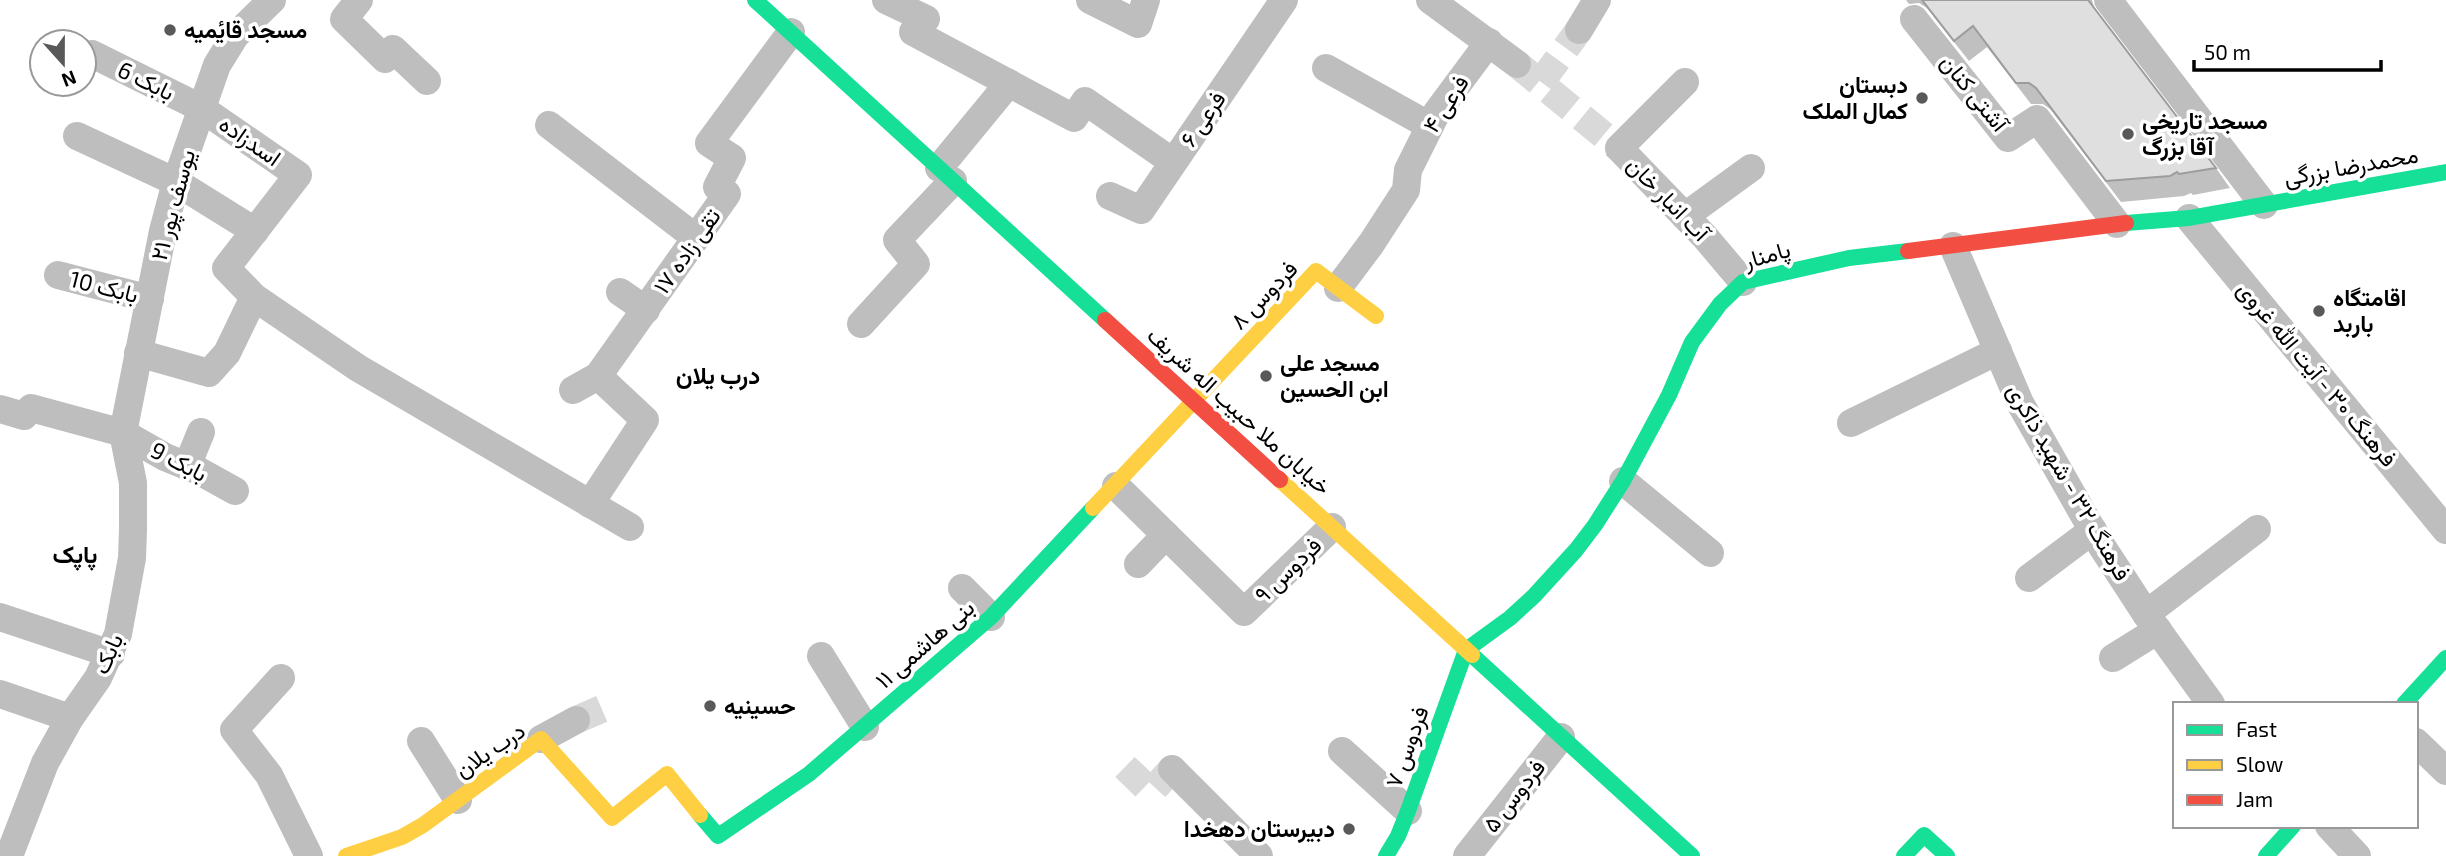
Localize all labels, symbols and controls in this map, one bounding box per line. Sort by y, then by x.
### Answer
place label: مسجد قایٔمیه [184,15,307,44]
marker: مسجد قایٔمیه [162,22,178,38]
north arrow [28,28,98,98]
scale bar [2194,28,2381,72]
text: 50 m [2204,39,2251,64]
street label: آشتی کنان [1934,48,2015,139]
street label: بابک 6 [114,54,179,106]
text: N [59,66,80,93]
street label: فرعی ۴ [1416,69,1476,139]
place label: دبستان کمال الملک [1803,70,1908,124]
street label: فرعی ۶ [1174,85,1232,153]
marker: دبستان کمال الملک [1914,90,1930,106]
place label: مسجد تاریخی آقا بزرگ [2142,106,2268,162]
street label: اسدزاده [213,109,287,173]
marker: مسجد تاریخی آقا بزرگ [2120,126,2136,142]
street label: محمدرضا بزرگی [2281,139,2421,193]
street label: یوسف پور ۲۱ [144,146,203,264]
street label: آب انبار خان [1620,150,1717,249]
street label: تقی زاده ۱۷ [647,202,727,300]
street label: پامنار [1739,234,1794,277]
street label: فردوس ۸ [1224,254,1304,336]
street label: بابک 10 [67,264,141,308]
street label: فرهنگ ۳۰ - آیت الله غروی [2230,275,2404,473]
place label: اقامتگاه باربد [2333,283,2407,339]
marker: اقامتگاه باربد [2311,303,2327,319]
street label: خیابان ملا حبیب اله شریف [1141,320,1337,502]
place label: مسجد علی ابن الحسین [1280,348,1389,403]
district label: درب یلان [676,360,760,391]
marker: مسجد علی ابن الحسین [1258,368,1274,384]
street label: فرهنگ ۳۲ - شهید ذاکری [2000,378,2138,586]
street label: بابک 9 [147,435,212,487]
street label: فردوس ۹ [1248,531,1328,609]
district label: پاپک [53,539,97,571]
street label: بنی هاشمی ۱۱ [869,593,980,694]
street label: بابک [86,629,128,678]
place label: حسینیه [724,691,796,720]
marker: حسینیه [702,698,718,714]
street label: فردوس ۷ [1378,702,1436,792]
legend [2173,702,2418,828]
street label: درب یلان [449,715,531,785]
text: Fast [2236,716,2277,741]
text: Slow [2236,751,2283,776]
street label: فردوس ۵ [1476,753,1552,839]
text: Jam [2236,786,2273,811]
place label: دبیرستان دهخدا [1184,814,1335,844]
marker: دبیرستان دهخدا [1341,821,1357,837]

